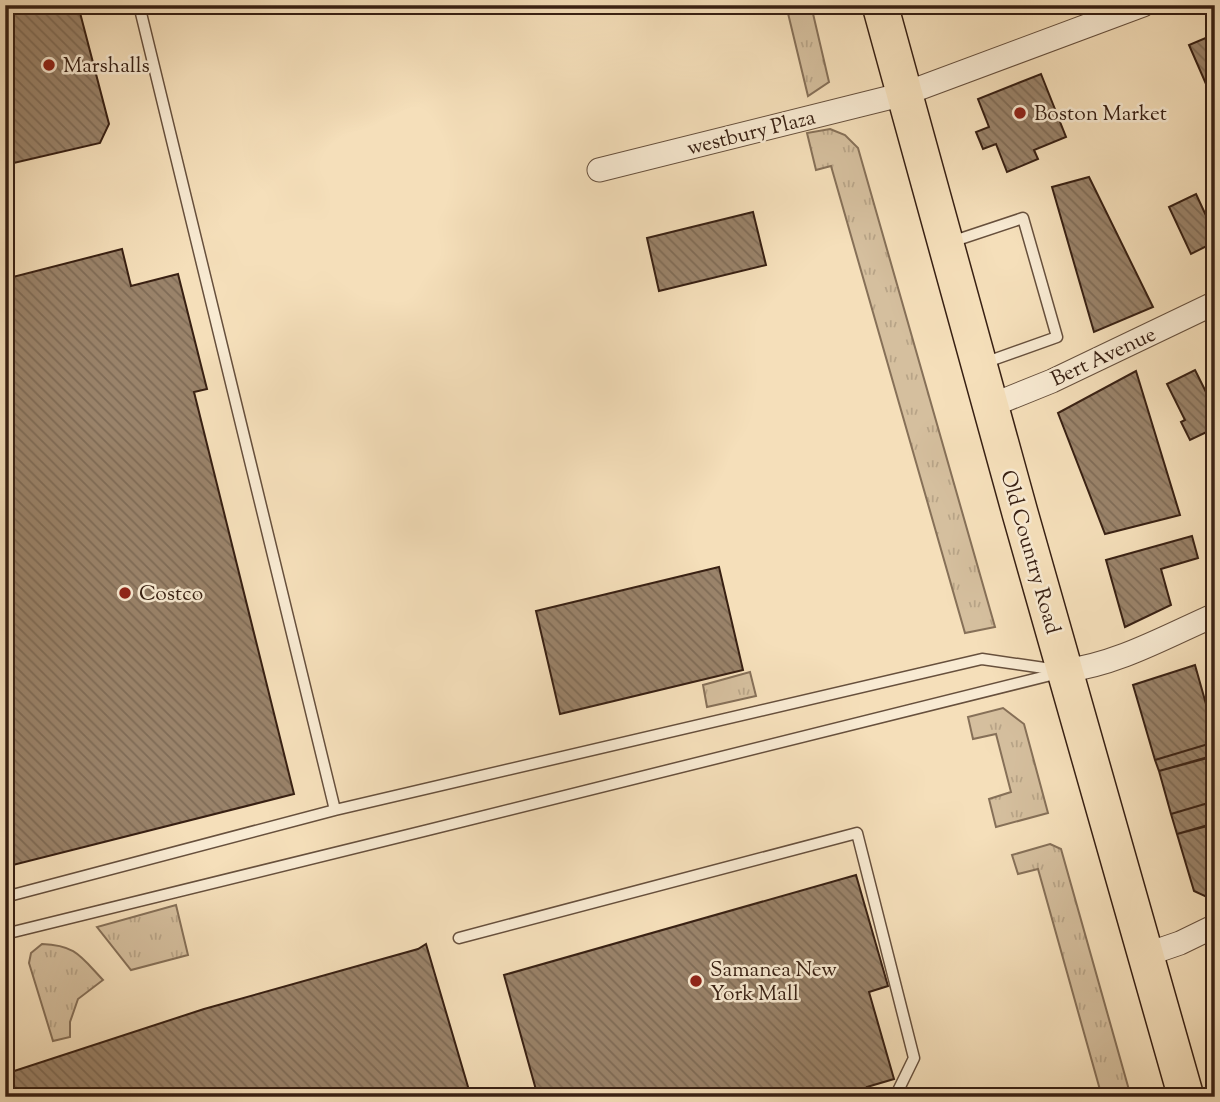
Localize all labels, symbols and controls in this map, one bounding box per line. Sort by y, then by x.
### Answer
place label: Marshalls [63,52,150,82]
marker: Marshalls [41,57,57,73]
place label: Boston Market [1034,100,1167,130]
street label: westbury Plaza [684,103,819,164]
marker: Boston Market [1012,105,1028,121]
street label: Bert Avenue [1046,320,1161,395]
street label: Old Country Road [991,467,1067,638]
place label: Costco [139,580,203,610]
marker: Costco [117,585,133,601]
place label: Samanea New York Mall [710,956,837,1010]
marker: Samanea New York Mall [688,973,704,989]

